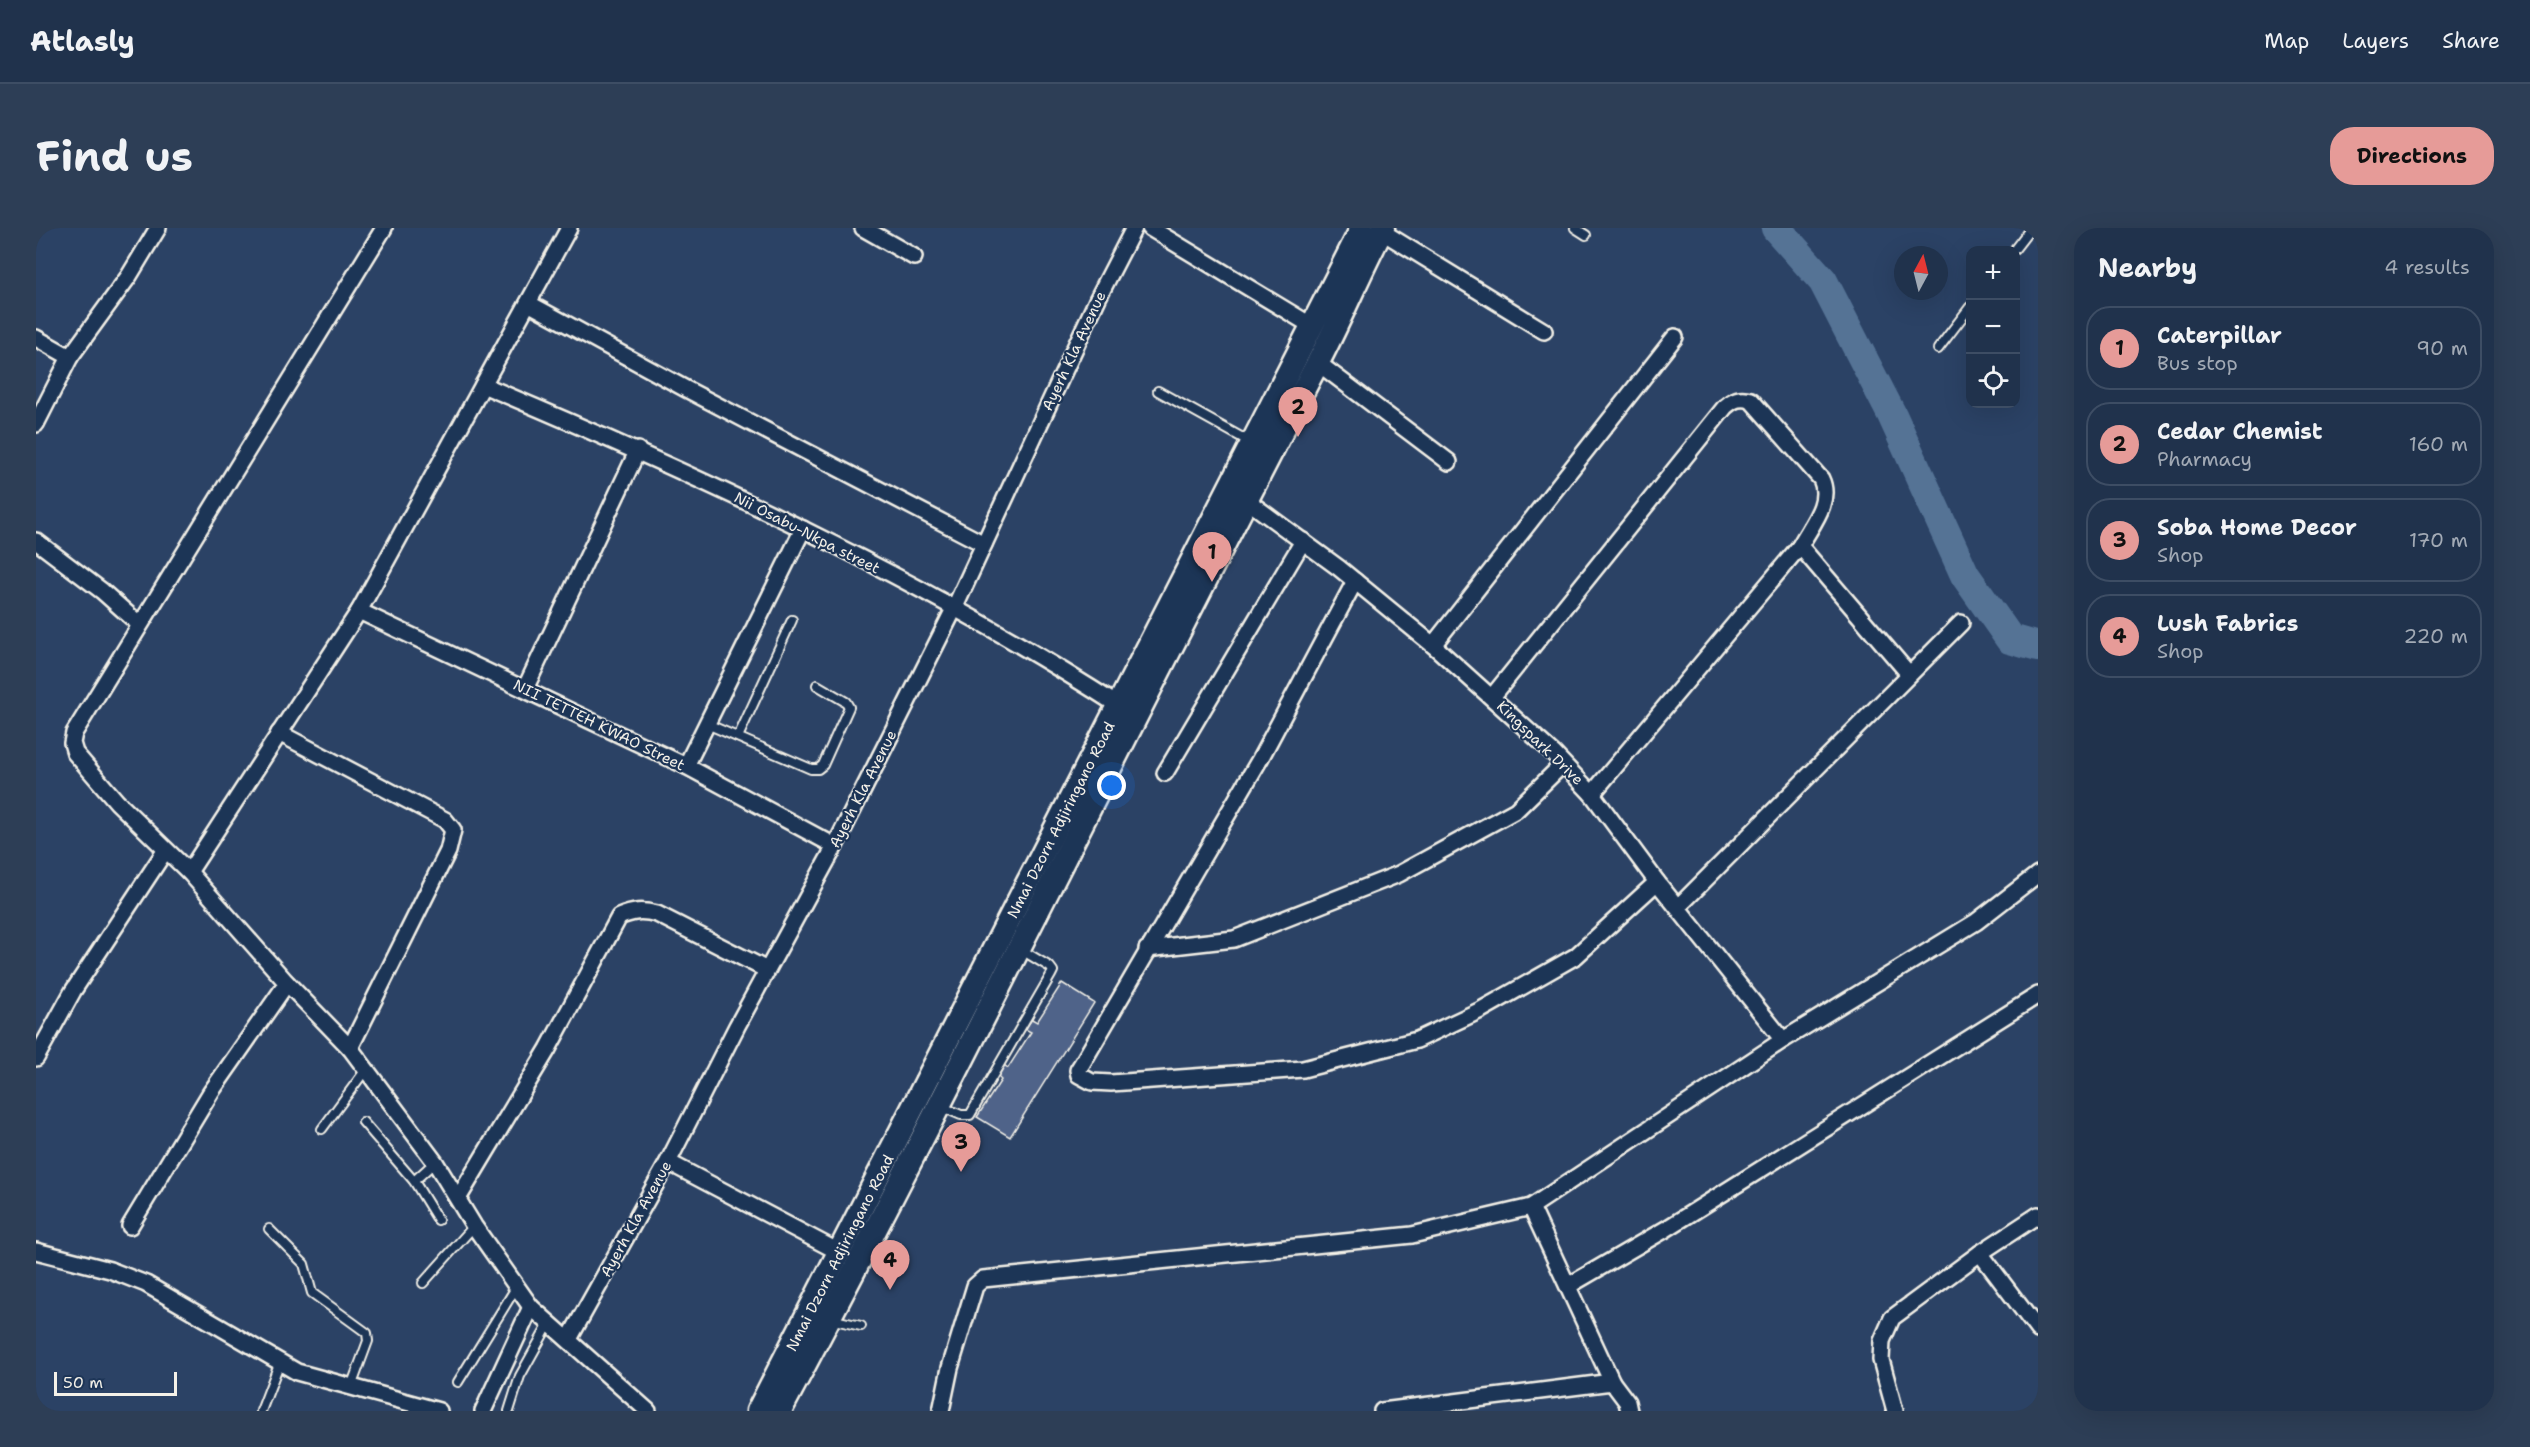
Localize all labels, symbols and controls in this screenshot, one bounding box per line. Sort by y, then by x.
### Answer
text: Atlasly [30,22,135,60]
text: Map [2264,27,2309,55]
text: Layers [2342,27,2409,55]
text: Share [2442,27,2500,55]
button: Directions [2330,127,2494,185]
text: Find us [36,128,193,184]
north arrow [1894,246,1948,300]
map controls [1966,246,2020,408]
button: + [1966,246,2020,300]
text: Nearby [2098,250,2197,285]
text: 4 results [2384,254,2470,280]
street label: Ayerh Kla Avenue [1037,288,1111,414]
button: − [1966,300,2020,354]
text: Caterpillar [2157,321,2282,350]
text: 1 [2115,335,2124,361]
text: 90 m [2416,335,2468,361]
text: Bus stop [2157,350,2238,376]
button: locate [1966,354,2020,408]
pin: 2 [1278,388,1318,437]
text: Cedar Chemist [2157,417,2323,446]
text: 2 [2113,431,2127,457]
text: 160 m [2409,431,2468,457]
text: Pharmacy [2157,446,2252,472]
street label: Nii Osabu-Nkpa street [731,487,883,579]
text: Soba Home Decor [2157,513,2357,542]
text: 3 [2113,527,2127,553]
text: 170 m [2409,527,2468,553]
pin: 1 [1192,532,1232,582]
text: Shop [2157,542,2204,568]
text: Lush Fabrics [2157,609,2298,638]
text: 4 [2113,623,2127,649]
text: 220 m [2404,623,2468,649]
text: Shop [2157,638,2204,664]
street label: NII TETTEH KWAO Street [510,675,688,775]
street label: Kingspark Drive [1492,696,1588,790]
street label: Nmai Dzorn Adjiringano Road [1003,718,1120,922]
street label: Ayerh Kla Avenue [825,727,901,851]
your location [1097,771,1126,800]
pin: 3 [942,1122,980,1172]
street label: Nmai Dzorn Adjiringano Road [782,1151,899,1355]
street label: Ayerh Kla Avenue [596,1157,676,1281]
pin: 4 [870,1240,910,1290]
scale bar [54,1369,177,1396]
text: 50 m [63,1372,103,1393]

